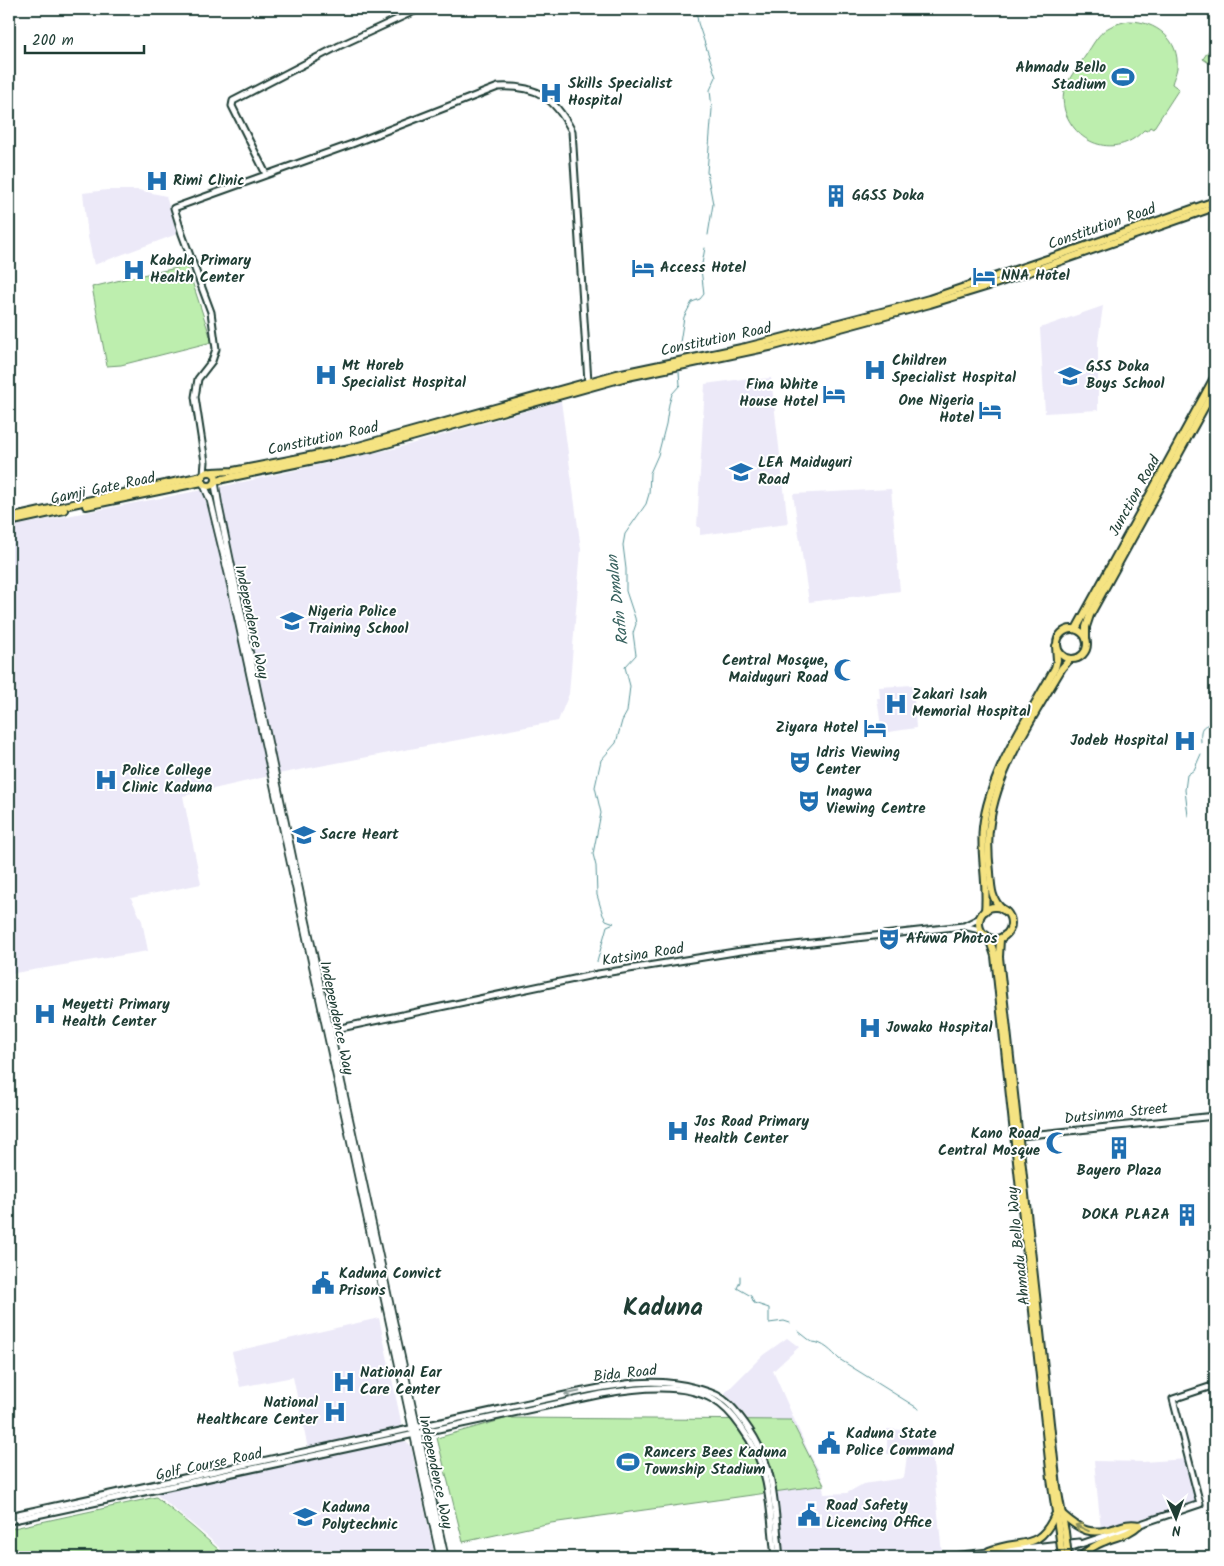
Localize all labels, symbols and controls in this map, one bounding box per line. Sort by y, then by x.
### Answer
scale bar [25,22,144,54]
text: 200 m [32,29,74,53]
place label: Ahmadu Bello Stadium [1016,56,1106,97]
sports icon: Ahmadu Bello Stadium [1110,64,1136,90]
place label: Skills Specialist Hospital [568,72,673,113]
hospital icon: Skills Specialist Hospital [538,80,564,106]
hospital icon: Rimi Clinic [144,168,170,194]
place label: Rimi Clinic [173,169,245,193]
building icon: GGSS Doka [823,183,849,209]
place label: GGSS Doka [852,184,924,208]
street label: Constitution Road [1045,197,1160,257]
place label: Kabala Primary Health Center [150,249,251,290]
hotel icon: Access Hotel [630,255,656,281]
place label: Access Hotel [660,256,746,280]
hospital icon: Kabala Primary Health Center [121,257,147,283]
hotel icon: NNA Hotel [971,263,997,289]
place label: NNA Hotel [1001,264,1070,288]
street label: Constitution Road [658,316,774,363]
place label: Children Specialist Hospital [892,349,1016,390]
place label: Mt Horeb Specialist Hospital [342,354,466,395]
place label: GSS Doka Boys School [1086,355,1165,396]
hospital icon: Children Specialist Hospital [862,357,888,383]
hospital icon: Mt Horeb Specialist Hospital [313,362,339,388]
school or university icon: GSS Doka Boys School [1057,363,1083,389]
place label: Fina White House Hotel [739,373,819,414]
hotel icon: Fina White House Hotel [821,381,847,407]
place label: One Nigeria Hotel [898,389,974,430]
hotel icon: One Nigeria Hotel [977,397,1003,423]
street label: Constitution Road [265,415,381,462]
place label: LEA Maiduguri Road [758,451,853,492]
street label: Junction Road [1103,451,1167,541]
school or university icon: LEA Maiduguri Road [728,459,754,485]
street label: Gamji Gate Road [48,466,158,512]
water label: Rafin Dmalan [600,552,636,647]
street label: Independence Way [227,563,275,682]
place label: Nigeria Police Training School [308,600,408,641]
school or university icon: Nigeria Police Training School [279,608,305,634]
place label: Central Mosque, Maiduguri Road [722,649,829,690]
mosque icon: Central Mosque, Maiduguri Road [832,657,858,683]
place label: Zakari Isah Memorial Hospital [912,683,1031,724]
hospital icon: Zakari Isah Memorial Hospital [883,691,909,717]
hotel icon: Ziyara Hotel [862,715,888,741]
place label: Ziyara Hotel [775,716,858,740]
hospital icon: Jodeb Hospital [1172,728,1198,754]
place label: Jodeb Hospital [1070,729,1168,753]
place label: Idris Viewing Center [816,741,900,782]
theatre icon: Idris Viewing Center [787,749,813,775]
place label: Police College Clinic Kaduna [122,759,213,800]
hospital icon: Police College Clinic Kaduna [93,767,119,793]
place label: Inagwa Viewing Centre [826,780,926,821]
theatre icon: Inagwa Viewing Centre [796,788,822,814]
school or university icon: Sacre Heart [291,822,317,848]
place label: Sacre Heart [320,823,399,847]
theatre icon: Afuwa Photos [876,926,902,952]
place label: Afuwa Photos [906,927,997,951]
street label: Katsina Road [600,937,686,973]
street label: Independence Way [312,959,360,1078]
place label: Meyetti Primary Health Center [62,993,170,1034]
hospital icon: Meyetti Primary Health Center [32,1001,58,1027]
hospital icon: Jowako Hospital [857,1015,883,1041]
place label: Jowako Hospital [886,1016,992,1040]
street label: Dutsinma Street [1063,1097,1169,1131]
place label: Jos Road Primary Health Center [694,1110,809,1151]
hospital icon: Jos Road Primary Health Center [665,1118,691,1144]
place label: Kano Road Central Mosque [938,1122,1041,1163]
mosque icon: Kano Road Central Mosque [1044,1130,1070,1156]
building icon: Bayero Plaza [1106,1135,1132,1161]
place label: Bayero Plaza [1077,1159,1162,1183]
street label: Ahmadu Bello Way [1001,1185,1037,1306]
building icon: DOKA PLAZA [1174,1202,1200,1228]
place label: DOKA PLAZA [1081,1203,1170,1227]
place label: Kaduna Convict Prisons [339,1262,442,1303]
public building icon: Kaduna Convict Prisons [310,1270,336,1296]
district label: Kaduna [623,1288,703,1328]
street label: Bida Road [592,1359,658,1389]
place label: National Ear Care Center [360,1361,442,1402]
hospital icon: National Ear Care Center [331,1369,357,1395]
one-way arrow [564,1389,580,1399]
place label: National Healthcare Center [196,1391,319,1432]
hospital icon: National Healthcare Center [322,1399,348,1425]
street label: Independence Way [411,1413,459,1532]
place label: Kaduna State Police Command [846,1422,955,1463]
public building icon: Kaduna State Police Command [816,1430,842,1456]
place label: Rancers Bees Kaduna Township Stadium [644,1441,787,1482]
street label: Golf Course Road [153,1442,265,1488]
sports icon: Rancers Bees Kaduna Township Stadium [615,1449,641,1475]
place label: Road Safety Licencing Office [826,1494,933,1535]
north arrow [1152,1494,1202,1544]
place label: Kaduna Polytechnic [322,1496,398,1537]
public building icon: Road Safety Licencing Office [796,1502,822,1528]
school or university icon: Kaduna Polytechnic [292,1504,318,1530]
text: N [1171,1519,1181,1541]
one-way arrow [1075,1522,1090,1532]

